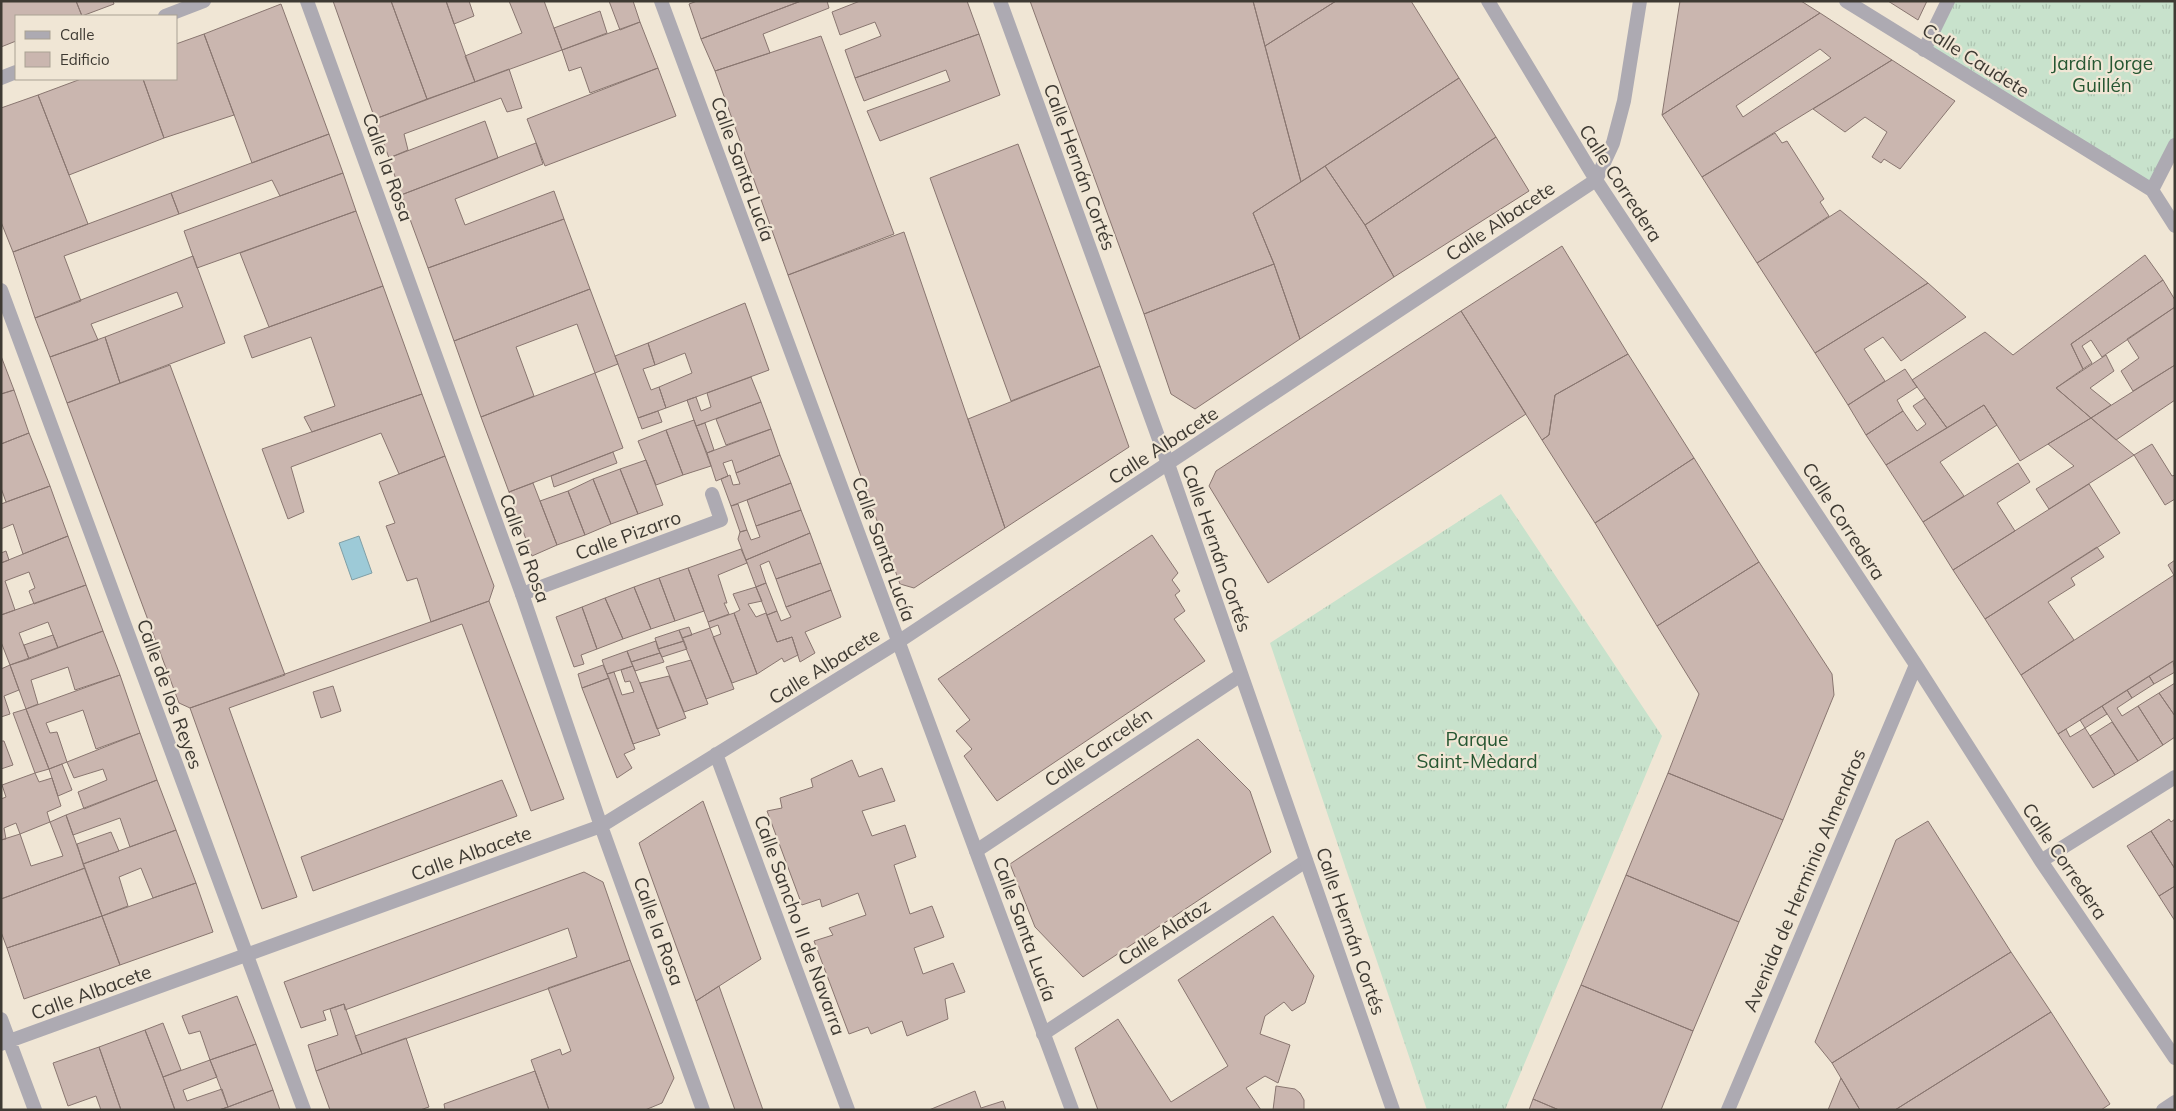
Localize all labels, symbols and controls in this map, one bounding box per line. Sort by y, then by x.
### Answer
legend [15,15,178,80]
street label: Calle Caudete [1918,17,2034,103]
text: Calle [60,25,94,44]
text: Edificio [60,50,110,69]
park label: Jardín Jorge Guillén [2051,51,2153,97]
street label: Calle Hernán Cortés [1039,80,1121,254]
street label: Calle Santa Lucía [706,93,780,245]
street label: Calle la Rosa [357,109,419,225]
street label: Calle Corredera [1574,120,1668,246]
street label: Calle Albacete [1441,176,1559,266]
street label: Calle Albacete [1104,401,1222,489]
street label: Calle Corredera [1797,458,1891,584]
street label: Calle Hernán Cortés [1177,461,1257,635]
street label: Calle Santa Lucía [847,473,921,625]
street label: Calle la Rosa [494,490,556,606]
street label: Calle Pizarro [572,505,684,565]
street label: Calle de los Reyes [132,616,208,772]
street label: Calle Albacete [764,622,884,710]
street label: Calle Carcelén [1040,702,1156,792]
park label: Parque Saint-Mèdard [1416,727,1538,773]
street label: Avenida de Herminio Almendros [1738,745,1870,1015]
street label: Calle Corredera [2017,798,2113,924]
street label: Calle Sancho II de Navarra [749,812,851,1038]
street label: Calle Albacete [408,820,534,886]
street label: Calle Hernán Cortés [1311,844,1391,1018]
street label: Calle Santa Lucía [988,853,1062,1005]
street label: Calle la Rosa [628,873,690,989]
street label: Calle Alatoz [1113,893,1215,971]
street label: Calle Albacete [28,959,154,1025]

